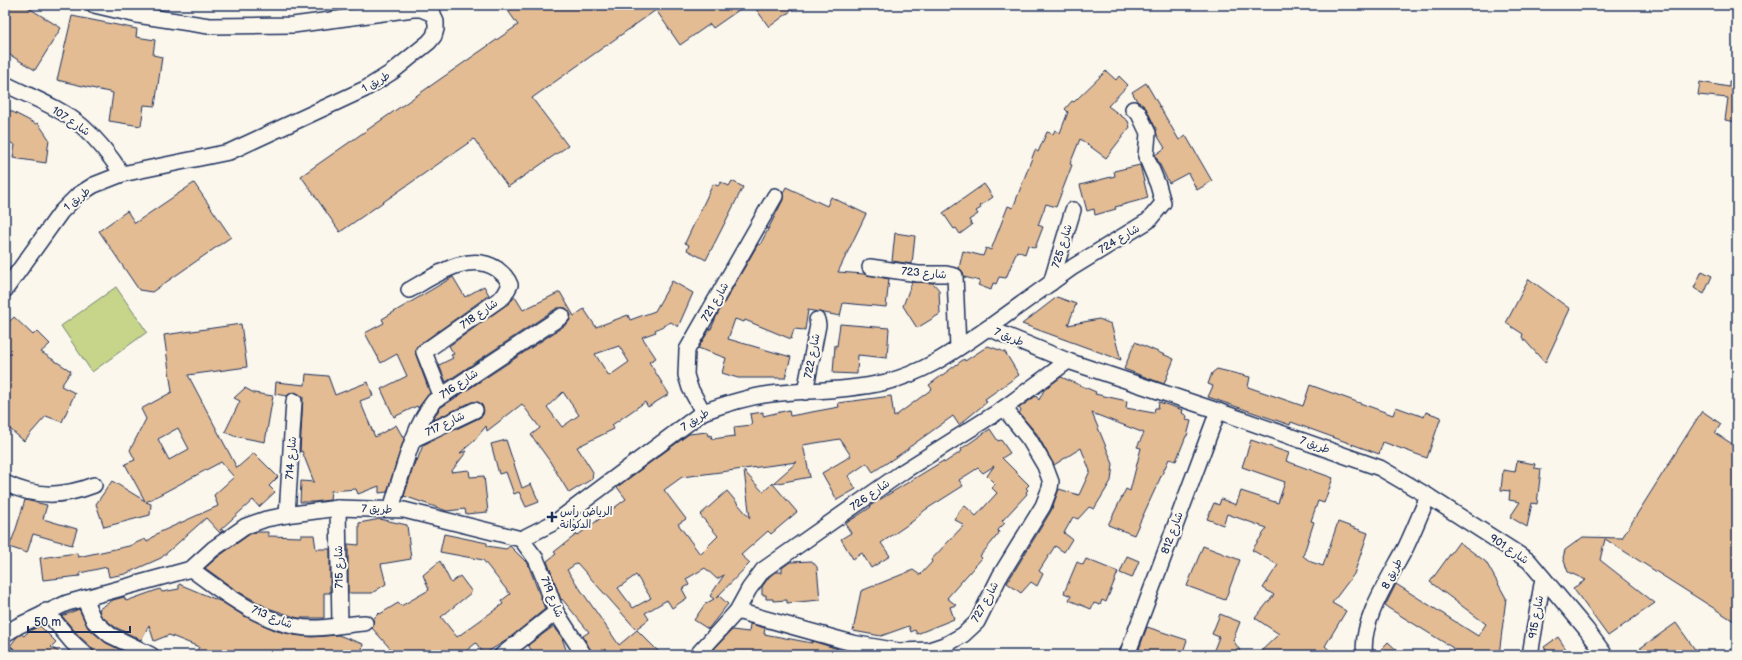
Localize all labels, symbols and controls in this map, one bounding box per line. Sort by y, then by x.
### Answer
street label: طريق 1 [360,69,392,95]
street label: شارع 107 [48,104,92,140]
street label: طريق 1 [61,184,93,214]
street label: شارع 724 [1096,222,1143,258]
street label: شارع 725 [1049,223,1077,270]
street label: شارع 723 [901,265,947,283]
street label: شارع 721 [699,280,733,325]
street label: شارع 718 [458,296,501,333]
street label: 7 طريق [992,325,1026,349]
street label: شارع 722 [801,333,825,380]
street label: شارع 716 [437,367,482,403]
street label: 7 طريق [679,406,711,434]
street label: شارع 717 [423,409,468,441]
street label: 7 طريق [1298,434,1332,456]
street label: شارع 714 [283,436,301,480]
street label: شارع 726 [848,477,893,515]
street label: 7 طريق [361,502,393,516]
place label: الرياض رأس الدكوانة [560,505,613,532]
street label: شارع 812 [1158,510,1188,557]
marker: الرياض رأس الدكوانة [547,512,557,522]
street label: شارع 901 [1486,531,1531,568]
street label: شارع 715 [332,545,348,588]
street label: طريق 8 [1379,557,1405,591]
street label: شارع 719 [536,575,566,620]
street label: شارع 727 [969,580,1003,625]
street label: شارع 915 [1526,594,1548,640]
street label: شارع 713 [249,603,294,633]
scale bar [28,608,130,634]
text: 50 m [34,615,61,630]

